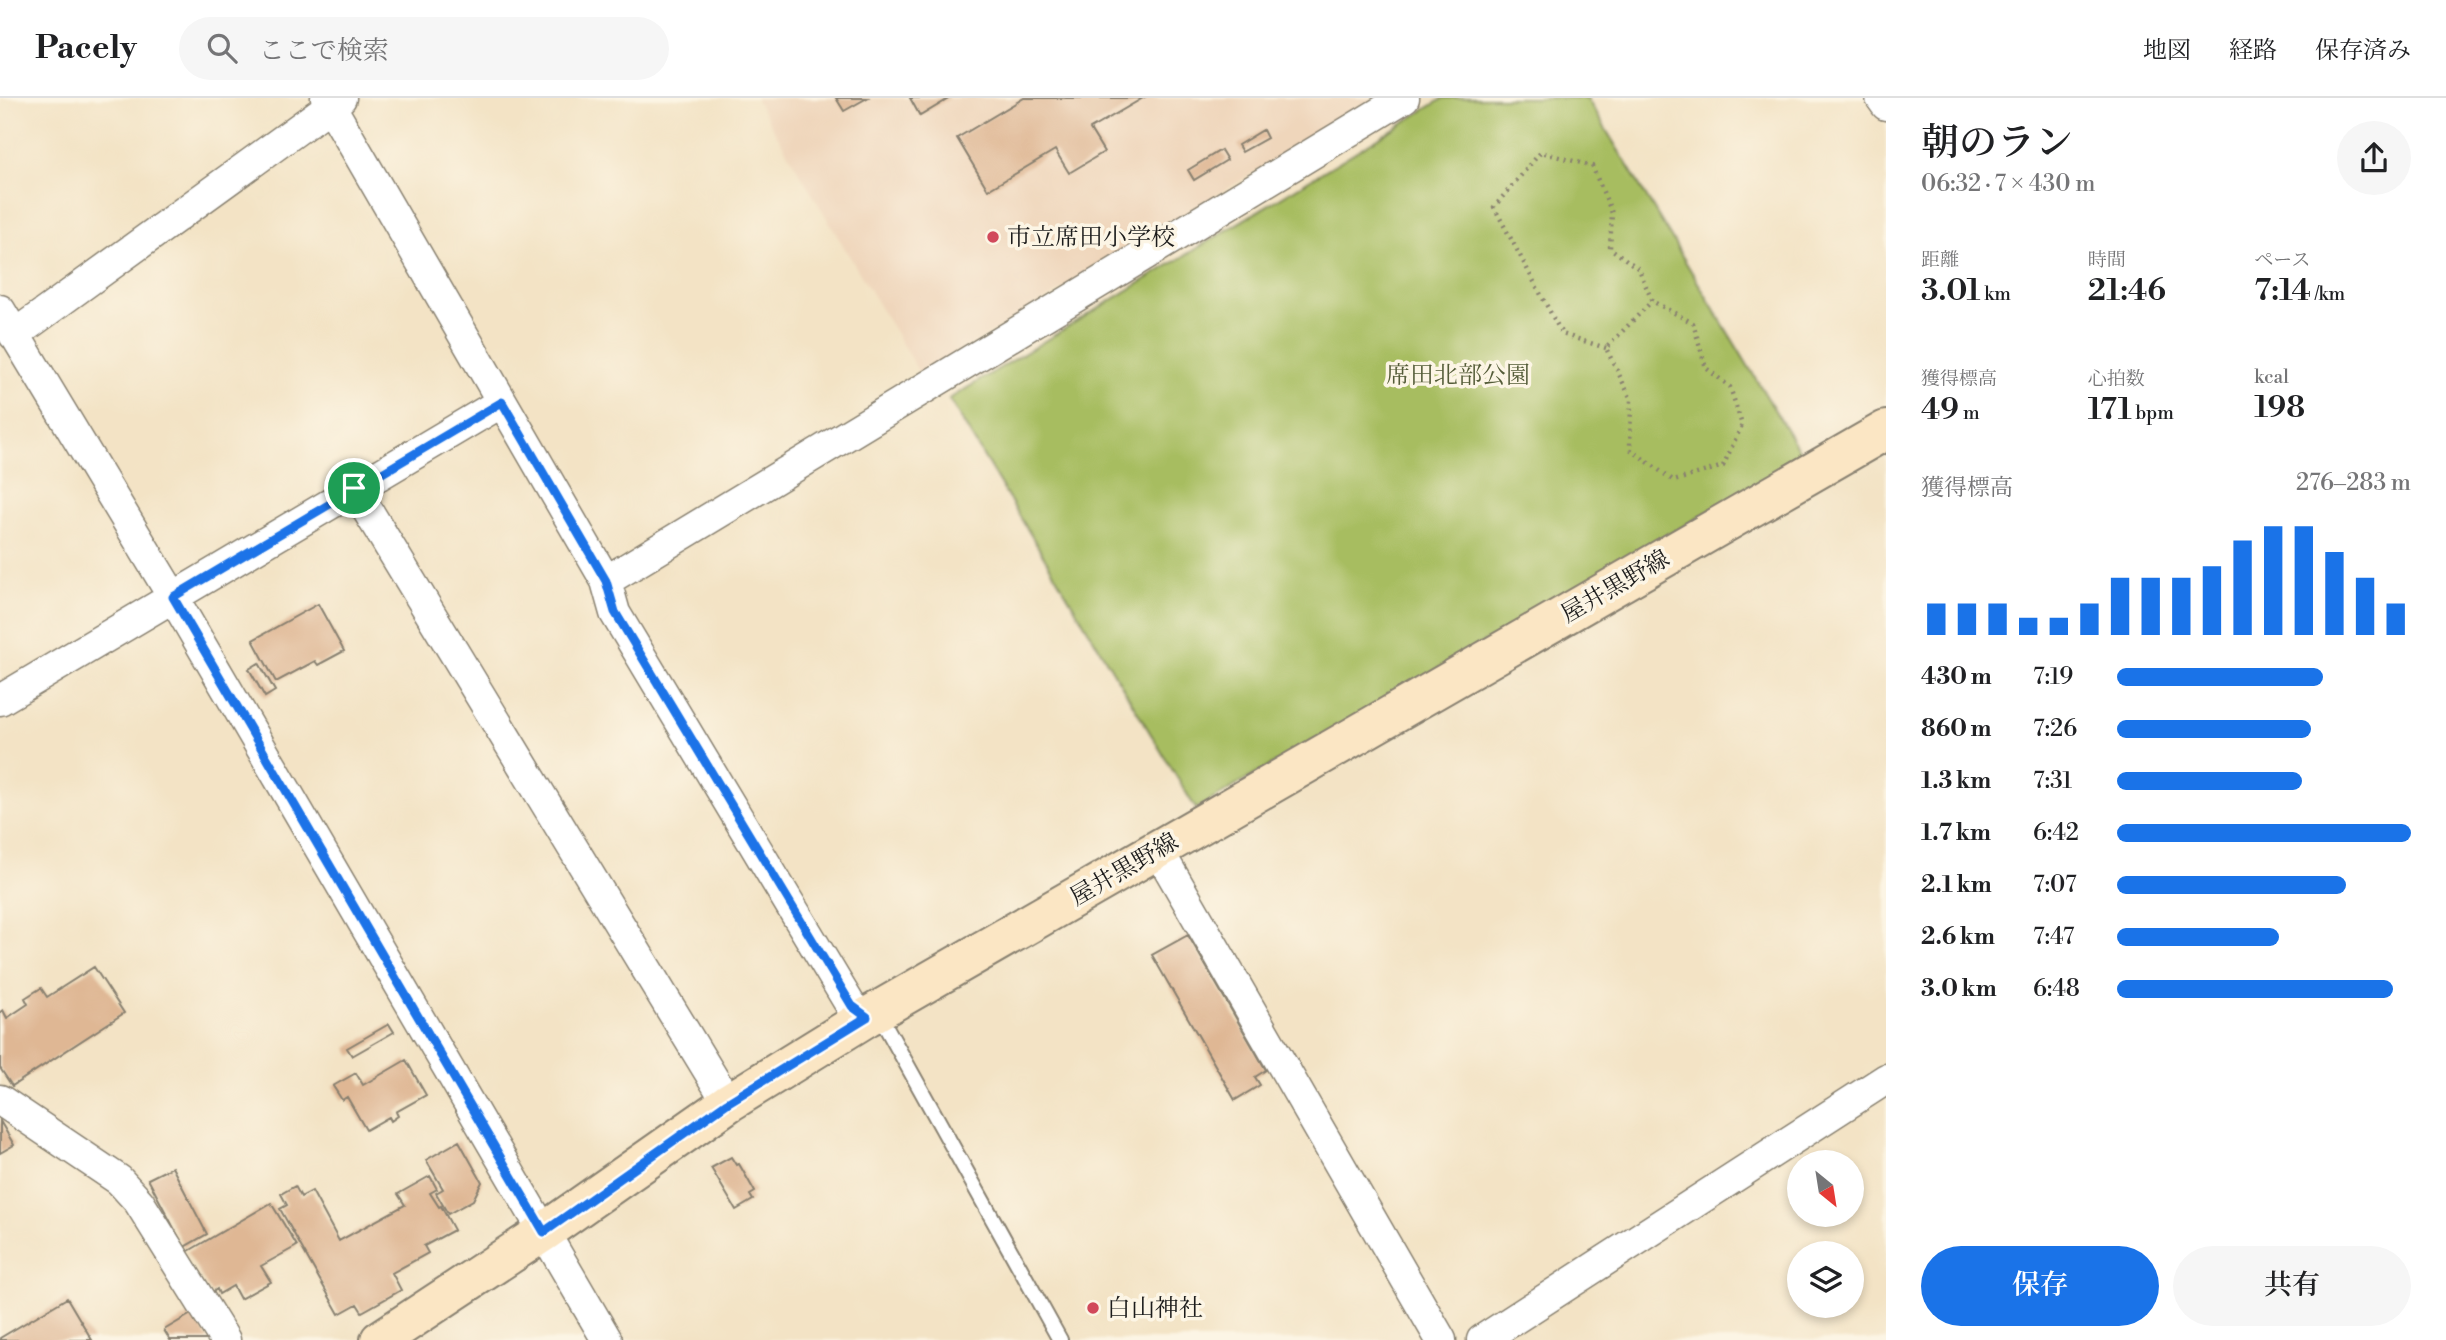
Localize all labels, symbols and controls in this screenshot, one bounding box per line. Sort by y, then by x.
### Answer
search box [179,17,669,80]
text: Pacely [35,28,137,69]
icon: search [203,29,241,67]
text: ここで検索 [259,35,389,67]
text: 地図 [2143,36,2191,66]
text: 経路 [2229,36,2277,66]
text: 保存済み [2315,36,2411,66]
text: 朝のラン [1921,120,2073,167]
button: share [2337,121,2411,195]
text: 06:32 · 7 × 430 m [1921,170,2095,198]
place label: 市立席田小学校 [1007,223,1175,253]
marker: 市立席田小学校 [985,229,1001,245]
text: 距離 [1921,248,1959,272]
text: 時間 [2088,248,2126,272]
text: ペース [2254,248,2310,272]
text: 3.01 [1921,272,1980,310]
text: 21:46 [2088,272,2166,310]
text: 7:14 [2254,272,2311,310]
text: km [1980,282,2011,306]
text: /km [2311,282,2345,306]
park label: 席田北部公園 [1386,361,1530,391]
text: kcal [2254,365,2289,389]
text: 獲得標高 [1921,367,1997,391]
text: 心拍数 [2088,367,2145,391]
text: 198 [2254,389,2305,427]
text: 49 [1921,391,1959,429]
text: 171 [2088,391,2132,429]
text: m [1959,401,1980,425]
text: bpm [2132,401,2174,425]
pin [324,458,384,518]
icon: arrive [335,469,373,507]
text: 276–283 m [2296,469,2411,497]
text: 獲得標高 [1921,474,2013,502]
street label: 屋井黒野線 [1556,544,1675,630]
text: 430 m [1921,663,1992,691]
text: 7:19 [2033,663,2073,691]
text: 860 m [1921,715,1991,743]
text: 7:26 [2033,715,2077,743]
text: 1.3 km [1921,767,1991,795]
text: 7:31 [2033,767,2072,795]
text: 1.7 km [1921,819,1991,847]
text: 6:42 [2033,819,2079,847]
street label: 屋井黒野線 [1065,827,1184,913]
text: 2.1 km [1921,871,1992,899]
text: 7:07 [2033,871,2077,899]
text: 2.6 km [1921,923,1995,951]
text: 7:47 [2033,923,2074,951]
text: 3.0 km [1921,975,1997,1003]
text: 6:48 [2033,975,2080,1003]
north arrow [1787,1150,1864,1227]
map controls [1787,1150,1864,1318]
button: layers [1787,1241,1864,1318]
button: 保存 [1921,1246,2159,1326]
button: 共有 [2173,1246,2411,1326]
place label: 白山神社 [1107,1294,1203,1324]
marker: 白山神社 [1085,1300,1101,1316]

